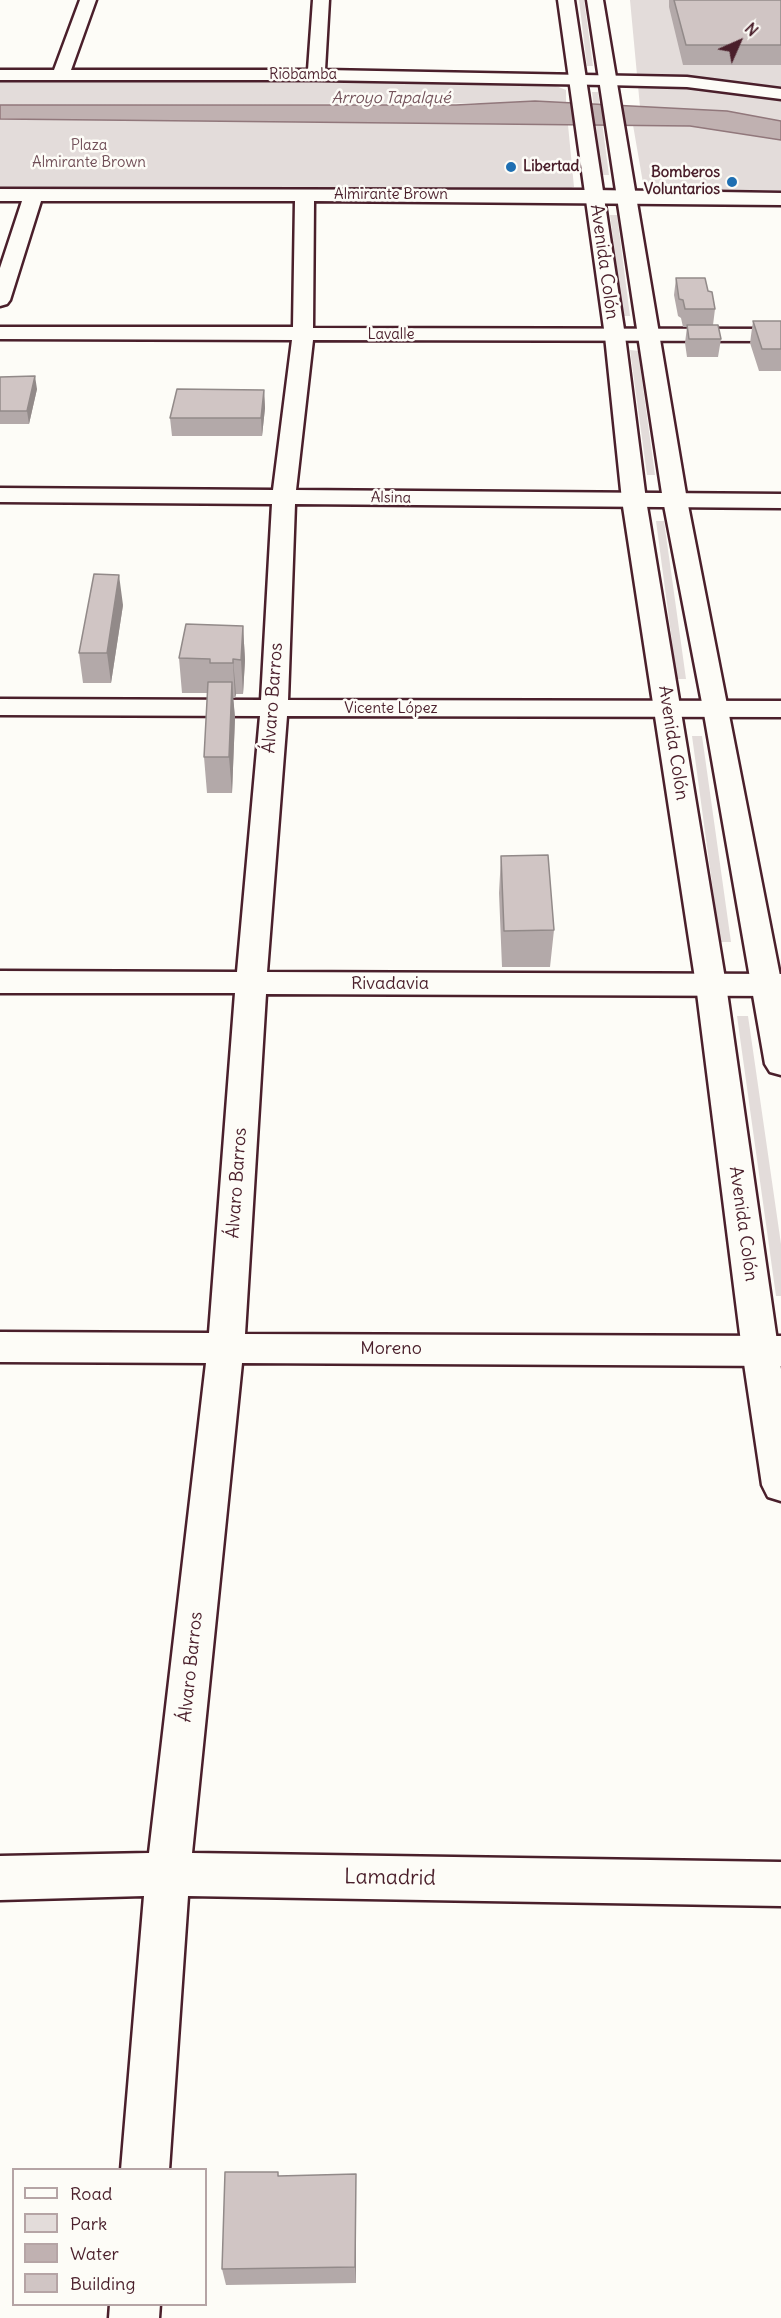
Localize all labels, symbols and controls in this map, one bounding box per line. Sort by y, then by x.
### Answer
north arrow [709,12,769,72]
text: N [741,18,763,40]
street label: Riobamba [269,66,337,84]
water label: Arroyo Tapalqué [331,88,451,108]
park label: Plaza Almirante Brown [32,137,146,172]
place label: Libertad [523,158,579,176]
marker: Libertad [504,160,518,174]
place label: Bomberos Voluntarios [644,164,720,199]
marker: Bomberos Voluntarios [725,175,739,189]
street label: Almirante Brown [334,186,448,204]
street label: Avenida Colón [585,203,623,321]
street label: Lavalle [367,326,415,344]
street label: Alsina [371,489,411,507]
street label: Álvaro Barros [258,642,288,754]
street label: Avenida Colón [653,684,693,802]
street label: Vicente López [344,700,438,718]
street label: Rivadavia [351,973,429,995]
street label: Álvaro Barros [222,1127,252,1239]
street label: Avenida Colón [724,1165,762,1283]
street label: Moreno [360,1338,422,1360]
street label: Álvaro Barros [174,1611,208,1723]
street label: Lamadrid [344,1865,436,1891]
legend [12,2168,207,2306]
text: Road [70,2182,112,2205]
text: Park [70,2212,107,2235]
text: Water [70,2242,119,2265]
text: Building [70,2272,135,2295]

